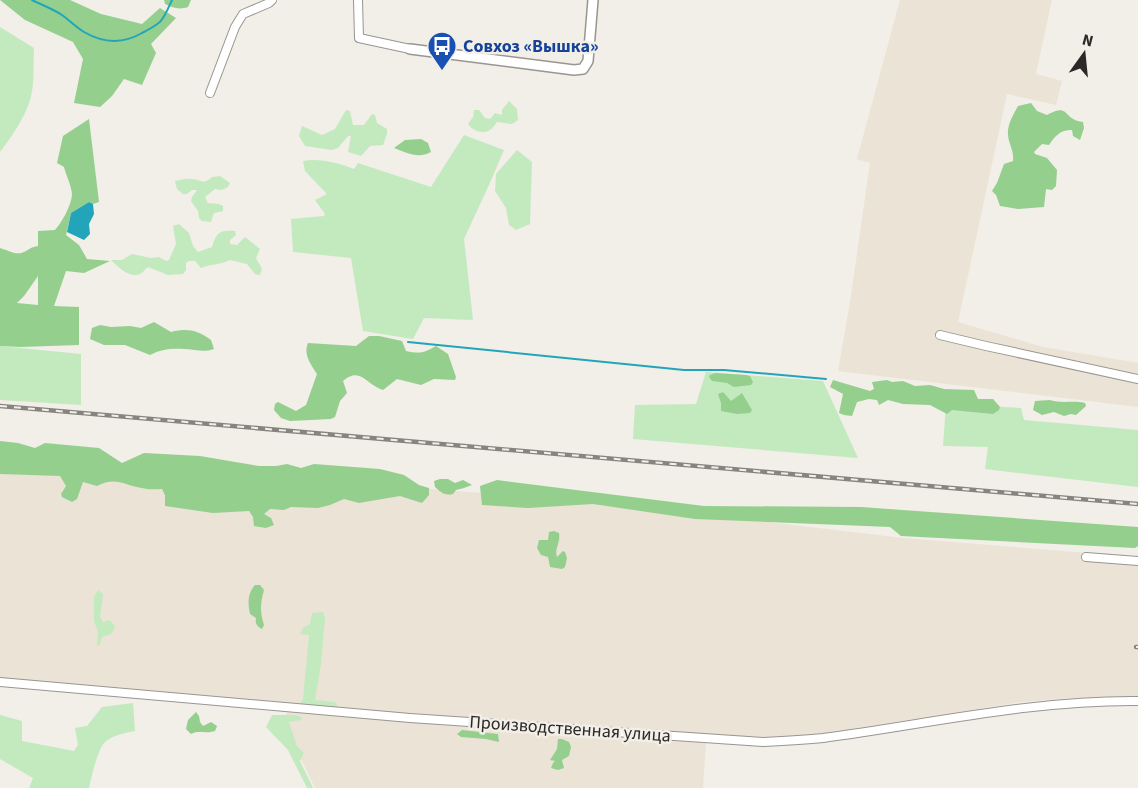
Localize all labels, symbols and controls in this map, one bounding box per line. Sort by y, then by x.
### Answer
north arrow [1054,24,1114,84]
text: N [1080,28,1096,52]
bus stop icon: Совхоз «Вышка» [426,30,458,72]
place label: Совхоз «Вышка» [463,34,599,59]
street label: Производственная улица [468,709,672,749]

